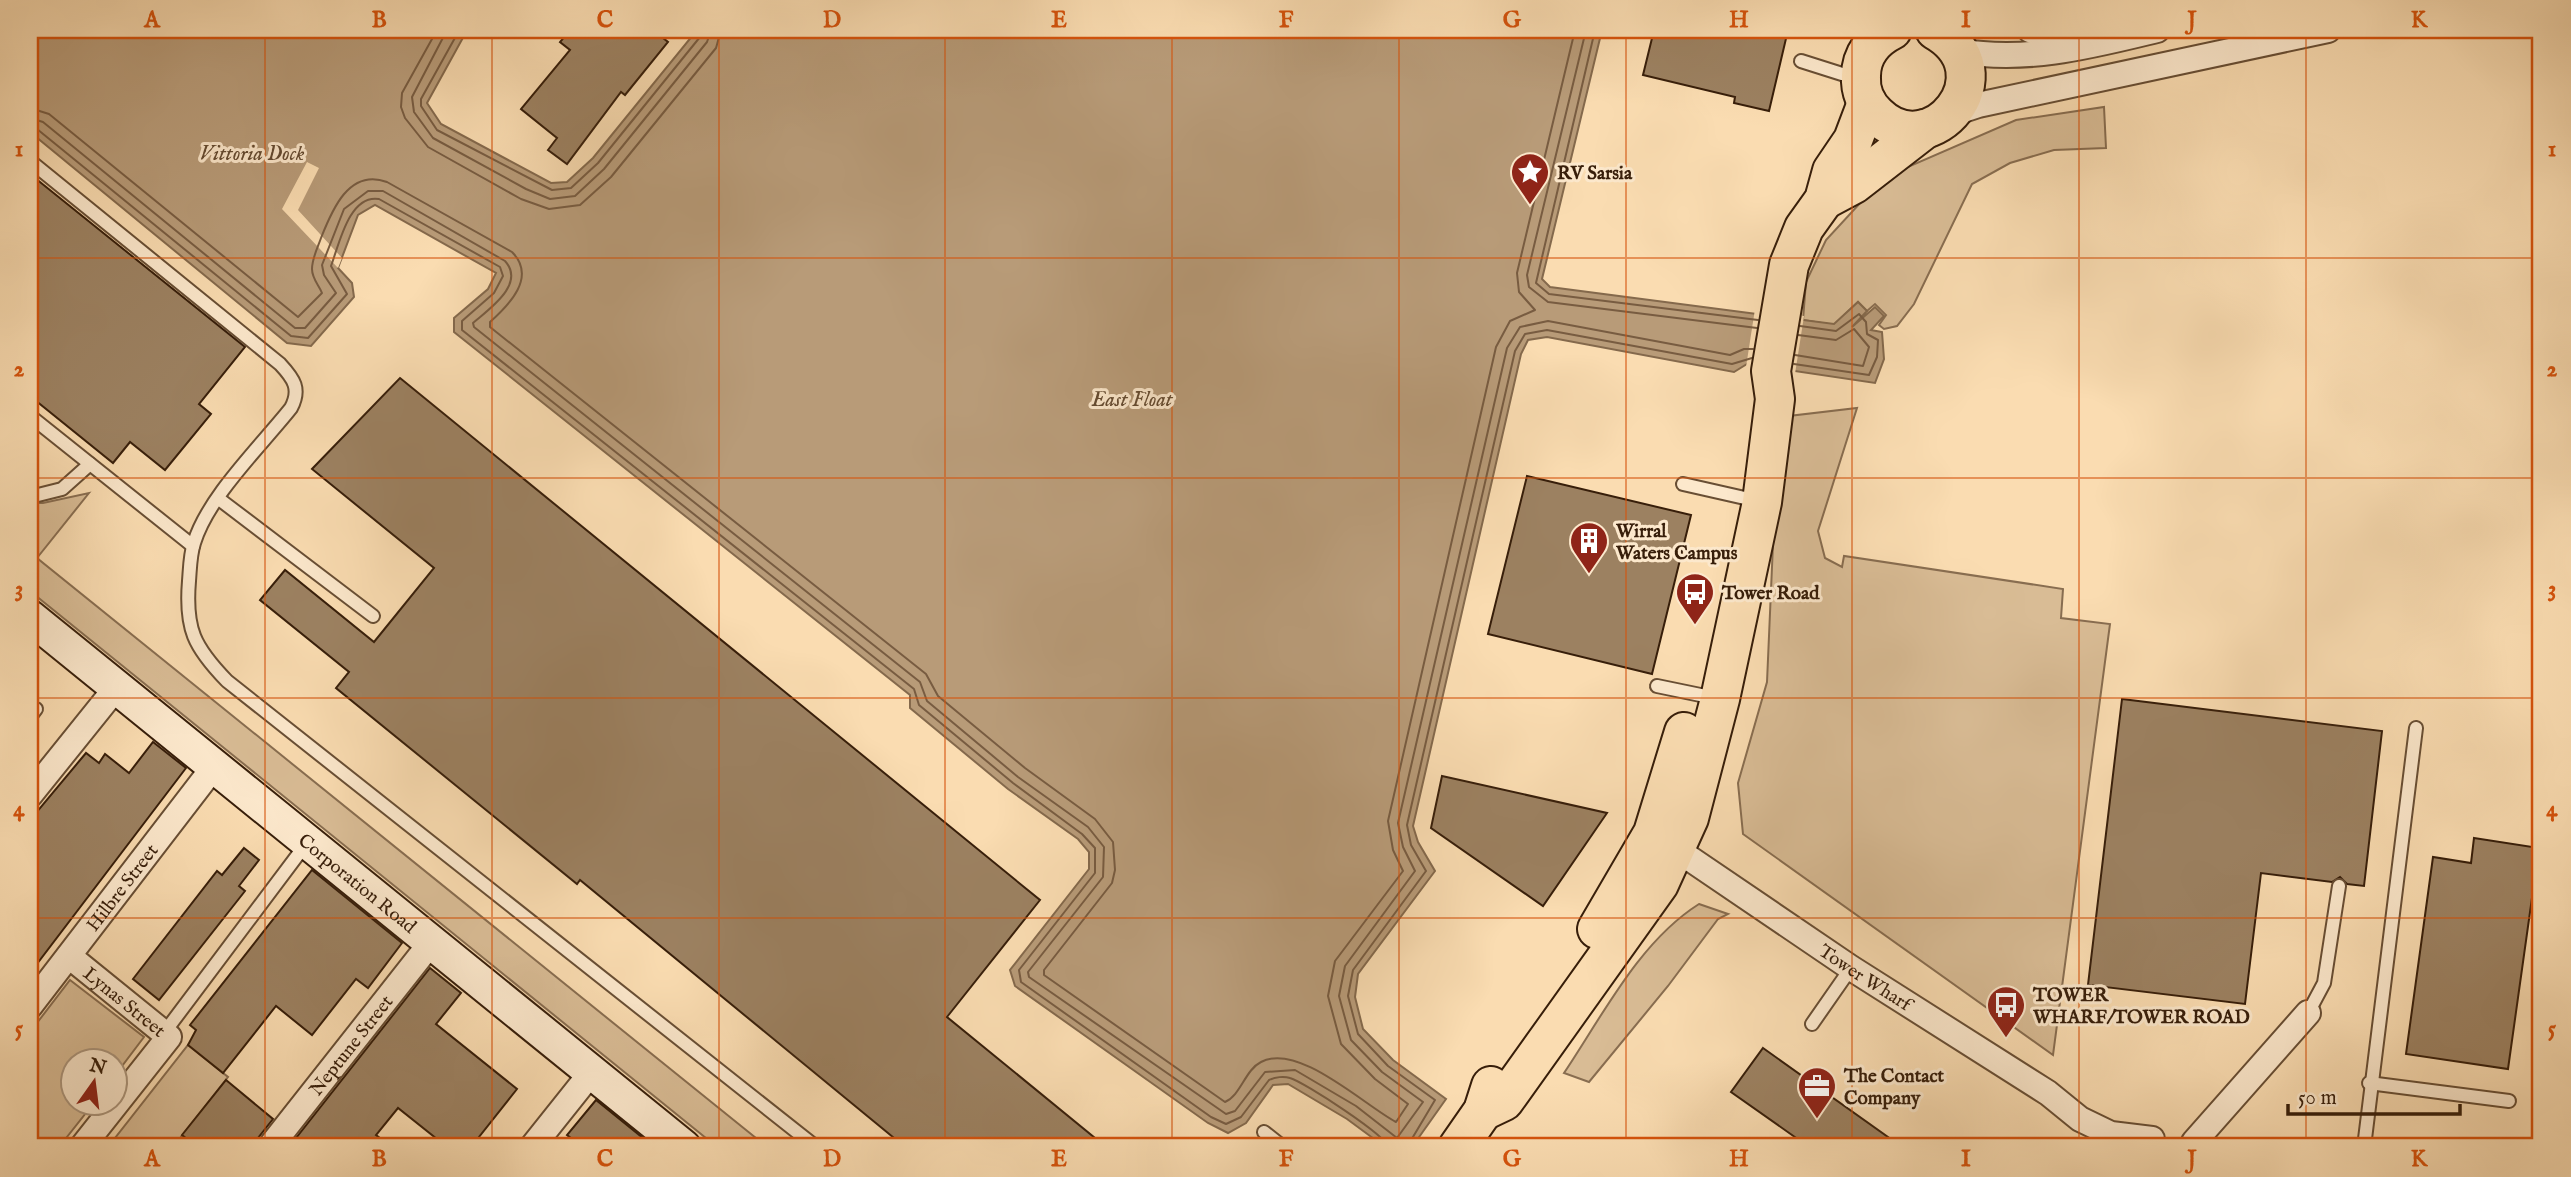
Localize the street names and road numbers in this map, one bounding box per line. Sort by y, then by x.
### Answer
street label: Corporation Road [293,829,421,940]
street label: Hilbre Street [82,839,164,937]
street label: Tower Wharf [1813,940,1918,1019]
street label: Lynas Street [78,962,170,1044]
street label: Neptune Street [305,991,399,1101]

